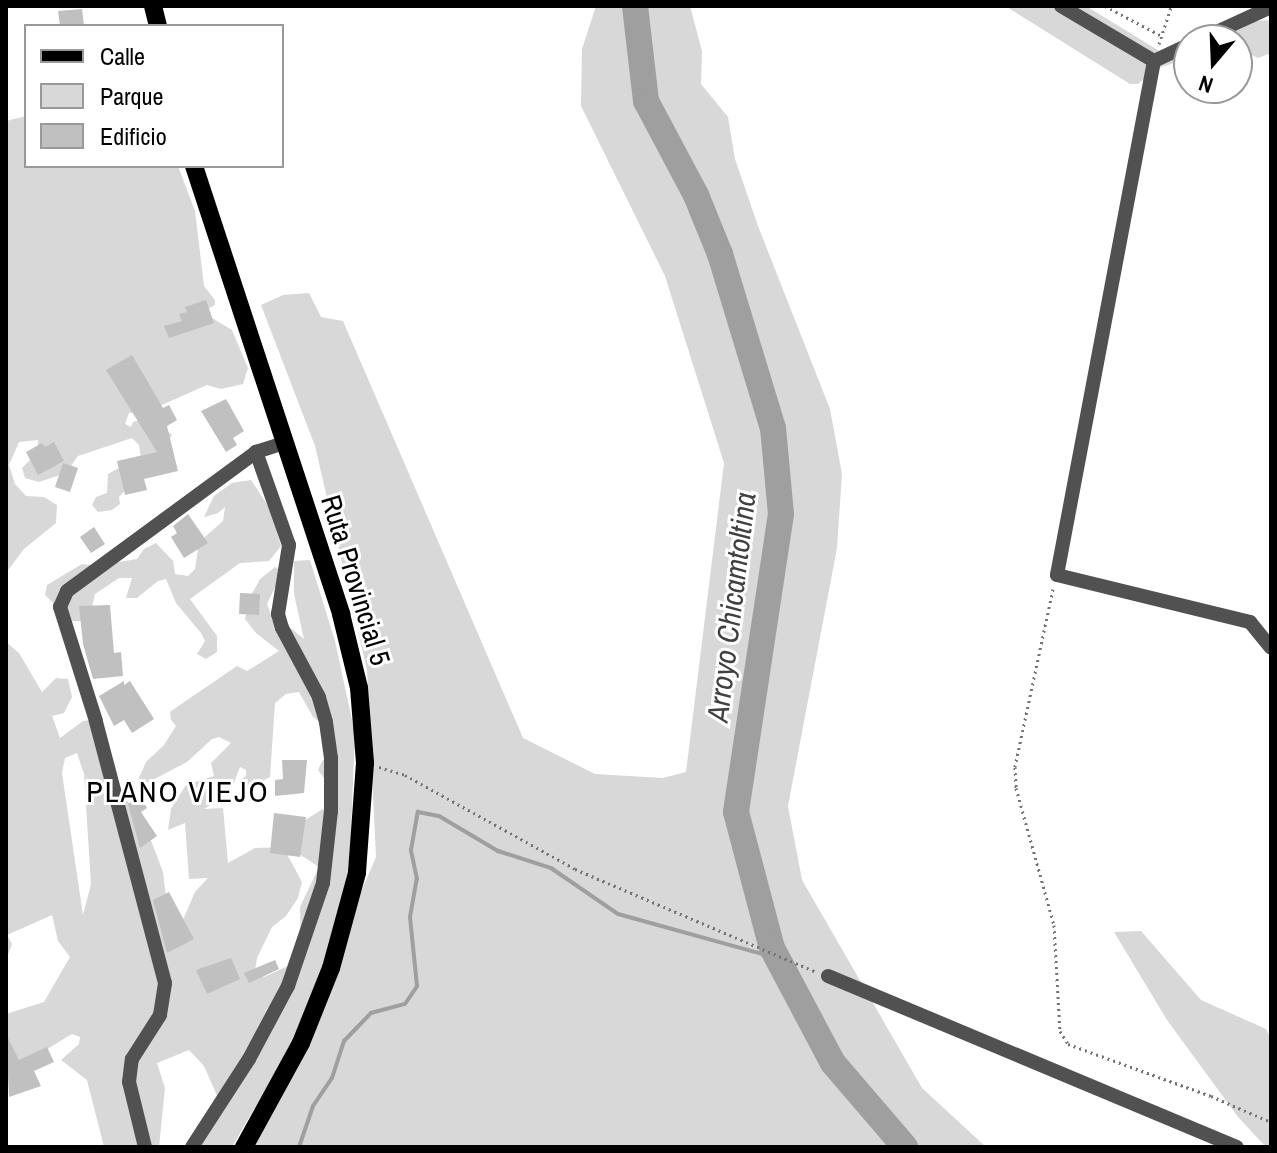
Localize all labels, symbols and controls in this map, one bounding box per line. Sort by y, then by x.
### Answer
legend [24,24,284,168]
north arrow [1173,24,1253,104]
text: Calle [100,40,145,72]
text: N [1195,68,1217,101]
text: Parque [100,80,163,112]
text: Edificio [100,120,167,152]
water label: Arroyo Chicamtoltina [699,490,763,724]
street label: Ruta Provincial 5 [314,491,398,669]
district label: PLANO VIEJO [86,773,270,809]

